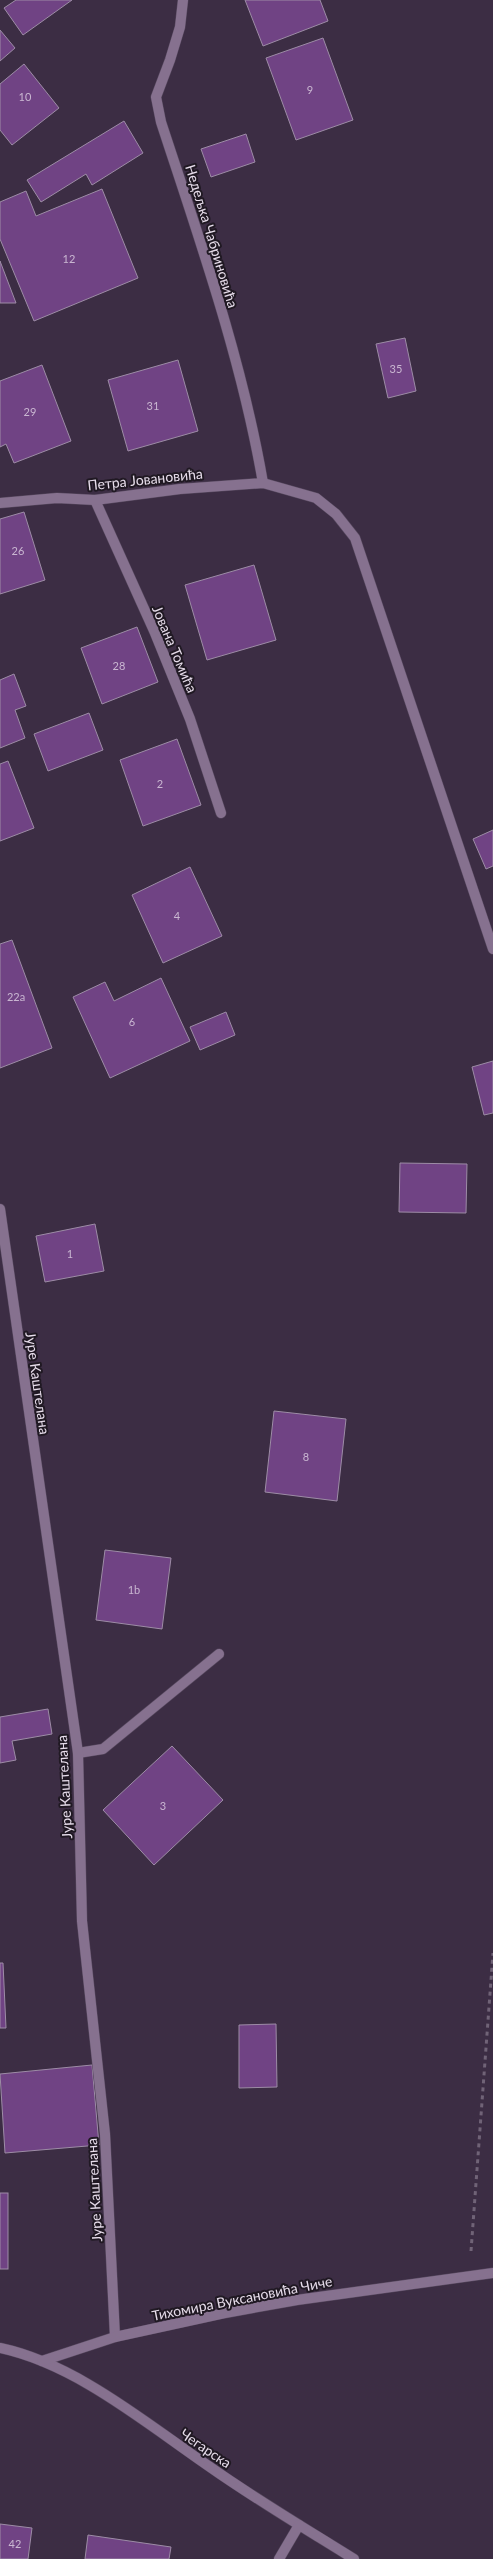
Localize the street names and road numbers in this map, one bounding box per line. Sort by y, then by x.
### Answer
street label: Недељка Чабриновића [182,162,242,310]
street label: Петра Јовановића [86,464,204,494]
street label: Јована Томића [149,603,201,695]
street label: Јуре Каштелана [22,1330,54,1436]
street label: Јуре Каштелана [53,1735,75,1839]
street label: Јуре Каштелана [83,2138,105,2242]
street label: Тихомира Вуксановића Чиче [150,2272,334,2324]
street label: Чегарска [177,2425,235,2471]

